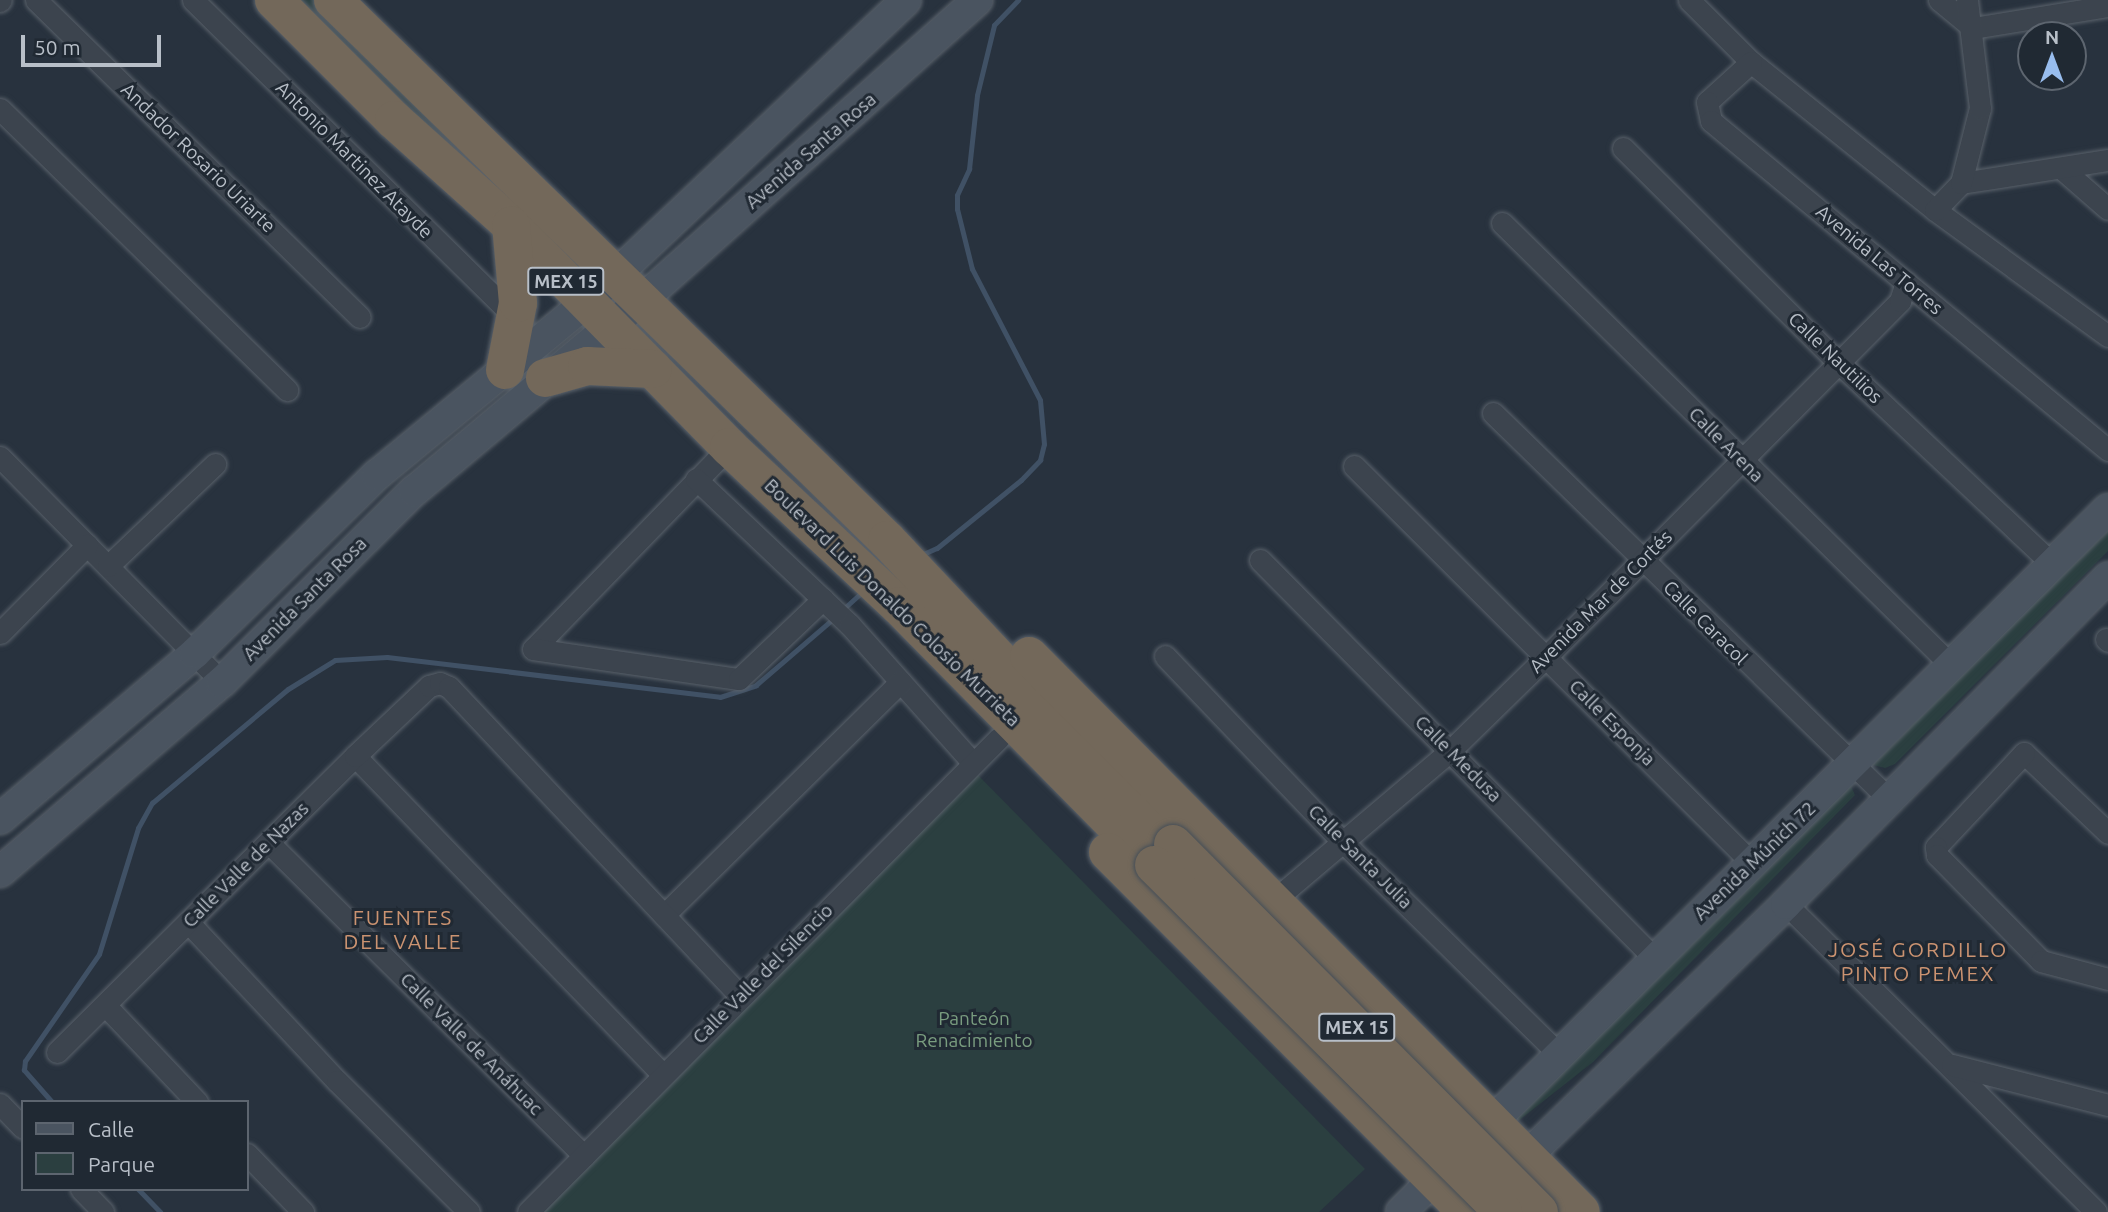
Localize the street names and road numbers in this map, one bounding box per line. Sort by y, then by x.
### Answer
street label: Antonio Martinez Atayde [271,77,437,243]
street label: Andador Rosario Uriarte [116,78,280,238]
street label: Avenida Santa Rosa [741,88,881,214]
street label: Avenida Las Torres [1811,200,1947,320]
road number: MEX 15 [526,267,606,296]
street label: Calle Nautilios [1783,308,1887,408]
street label: Calle Arena [1684,403,1768,487]
street label: Boulevard Luis Donaldo Colosio Murrieta [759,474,1025,732]
street label: Avenida Mar de Cortés [1525,526,1677,678]
street label: Avenida Santa Rosa [238,532,372,666]
street label: Calle Caracol [1658,576,1752,670]
street label: Calle Esponja [1564,675,1660,771]
street label: Calle Medusa [1410,711,1506,807]
street label: Calle Valle de Nazas [178,797,314,933]
street label: Avenida Múnich 72 [1689,797,1821,925]
street label: Calle Santa Julia [1303,800,1417,914]
street label: Calle Valle del Silencio [688,899,838,1049]
street label: Calle Valle de Anáhuac [395,968,547,1120]
road number: MEX 15 [1317,1012,1397,1042]

